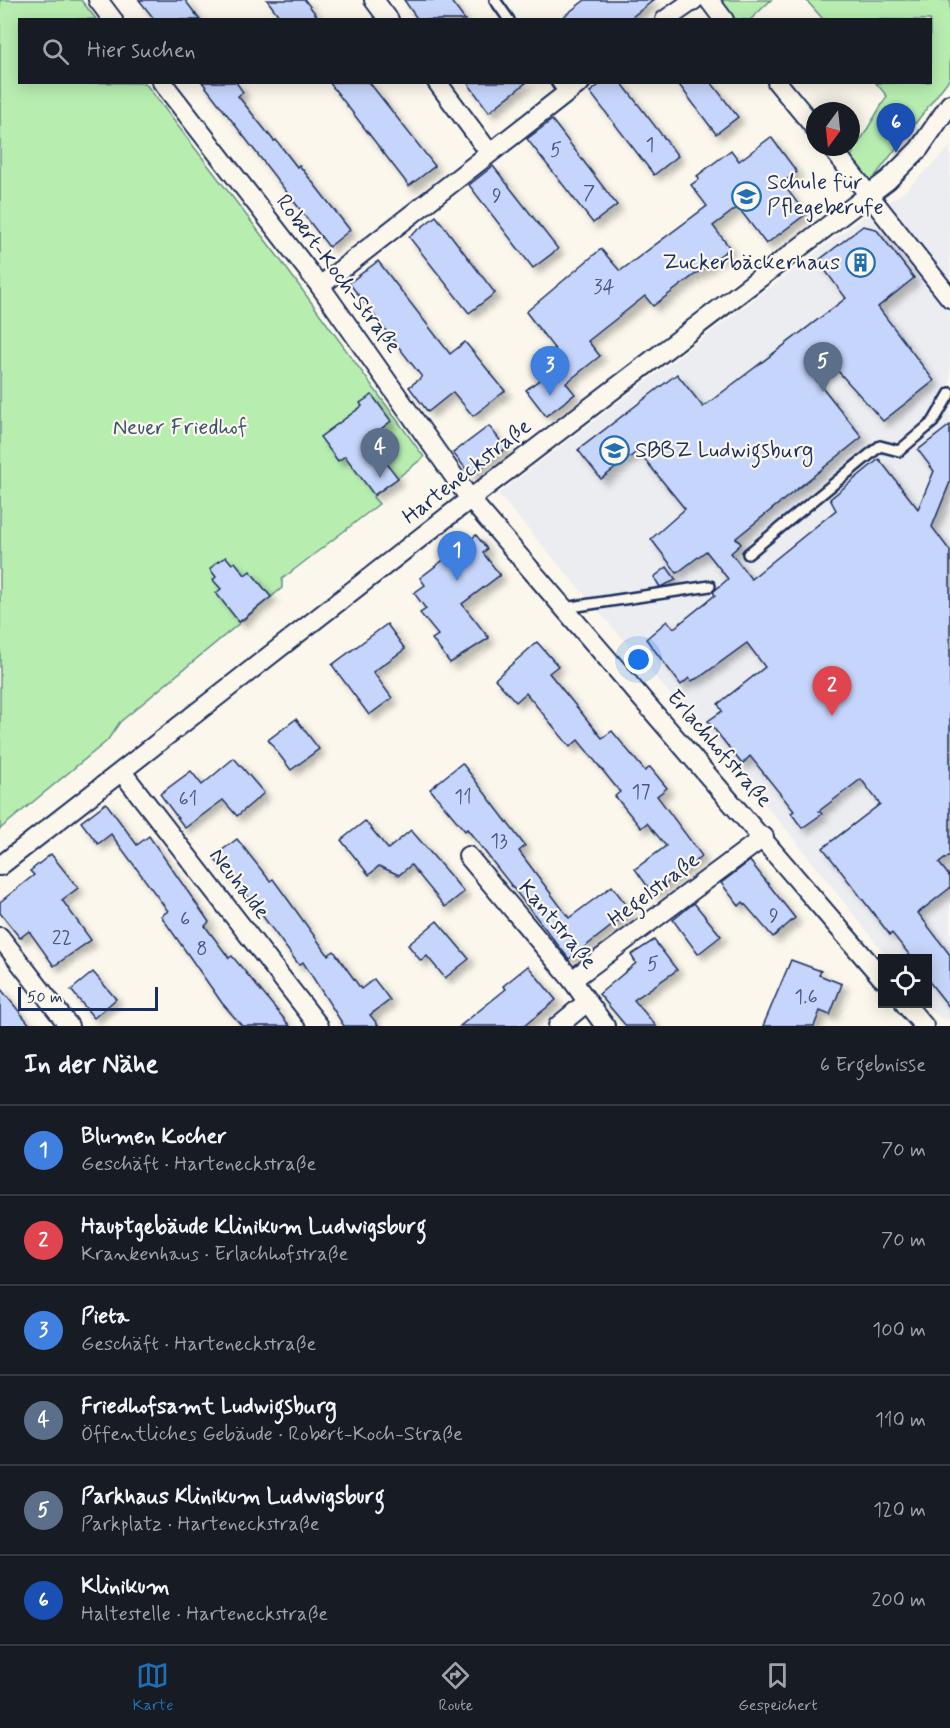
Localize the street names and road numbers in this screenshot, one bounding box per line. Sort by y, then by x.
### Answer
street label: Robert-Koch-Straße [269,189,407,359]
street label: Harteneckstraße [397,413,537,531]
street label: Erlachhofstraße [660,684,778,814]
street label: Neuhalde [202,843,276,925]
street label: Hegelstraße [602,846,708,936]
street label: Kantstraße [512,875,603,976]

